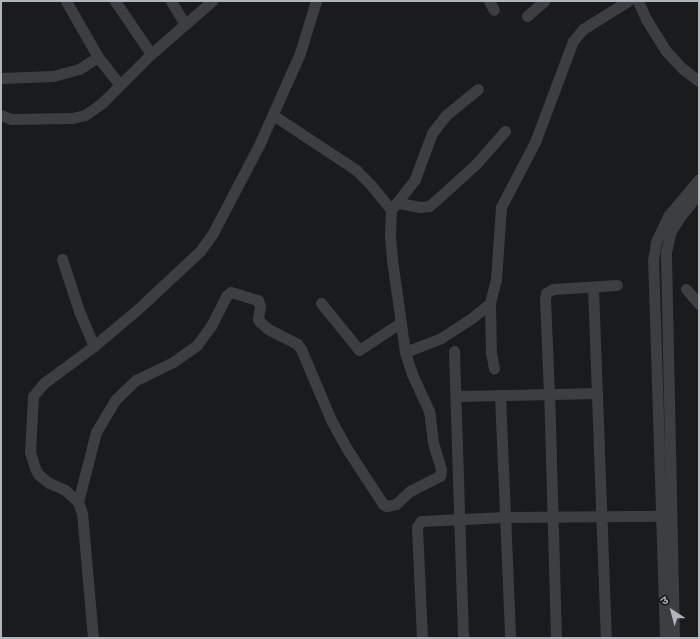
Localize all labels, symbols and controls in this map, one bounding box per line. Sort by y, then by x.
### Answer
north arrow [652,591,692,631]
text: उ [658,594,671,608]

